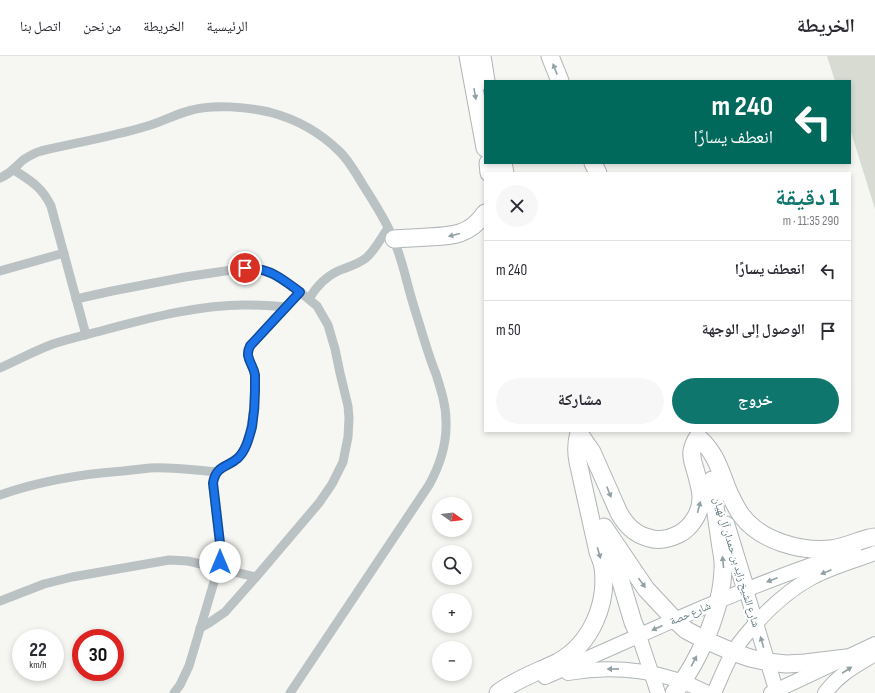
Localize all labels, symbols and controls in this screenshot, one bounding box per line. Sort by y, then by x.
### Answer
text: الخريطة [797,15,855,38]
text: اتصل بنا [20,18,61,35]
text: من نحن [83,18,121,35]
text: الخريطة [143,18,184,35]
text: الرئيسية [206,18,248,35]
one-way arrow [552,63,558,74]
one-way arrow [473,88,479,100]
text: 240 m [712,90,773,123]
icon: left [787,96,839,148]
text: انعطف يسارًا [694,127,773,148]
text: 1 دقيقة [775,183,839,212]
button: close [496,185,538,227]
text: 290 m · 11:35 [783,213,839,229]
one-way arrow [448,232,460,238]
pin [228,251,262,285]
icon: arrive [234,257,256,279]
text: انعطف يسارًا [735,260,805,279]
icon: left [817,260,839,282]
text: 240 m [496,261,527,280]
text: الوصول إلى الوجهة [702,320,805,339]
icon: arrive [817,320,839,342]
text: 50 m [496,321,521,340]
button: مشاركة [496,378,664,424]
button: خروج [672,378,839,424]
one-way arrow [606,487,612,498]
street label: شارع الشيخ زايد بن حمدان آل نهيان [710,495,763,629]
north arrow [432,497,472,537]
map controls [432,497,472,681]
one-way arrow [697,501,703,513]
position arrow [199,541,241,583]
button: search [432,545,472,585]
one-way arrow [596,547,602,559]
one-way arrow [719,556,726,568]
one-way arrow [820,569,831,575]
one-way arrow [638,577,646,588]
one-way arrow [765,577,777,583]
button: + [432,593,472,633]
street label: شارع حصة [668,599,713,628]
one-way arrow [651,625,662,631]
speed limit sign: 30 [72,629,124,681]
one-way arrow [759,636,765,648]
text: 22 [29,638,47,662]
button: − [432,641,472,681]
one-way arrow [691,655,697,667]
text: km/h [29,659,47,671]
one-way arrow [607,665,619,672]
one-way arrow [842,667,853,674]

